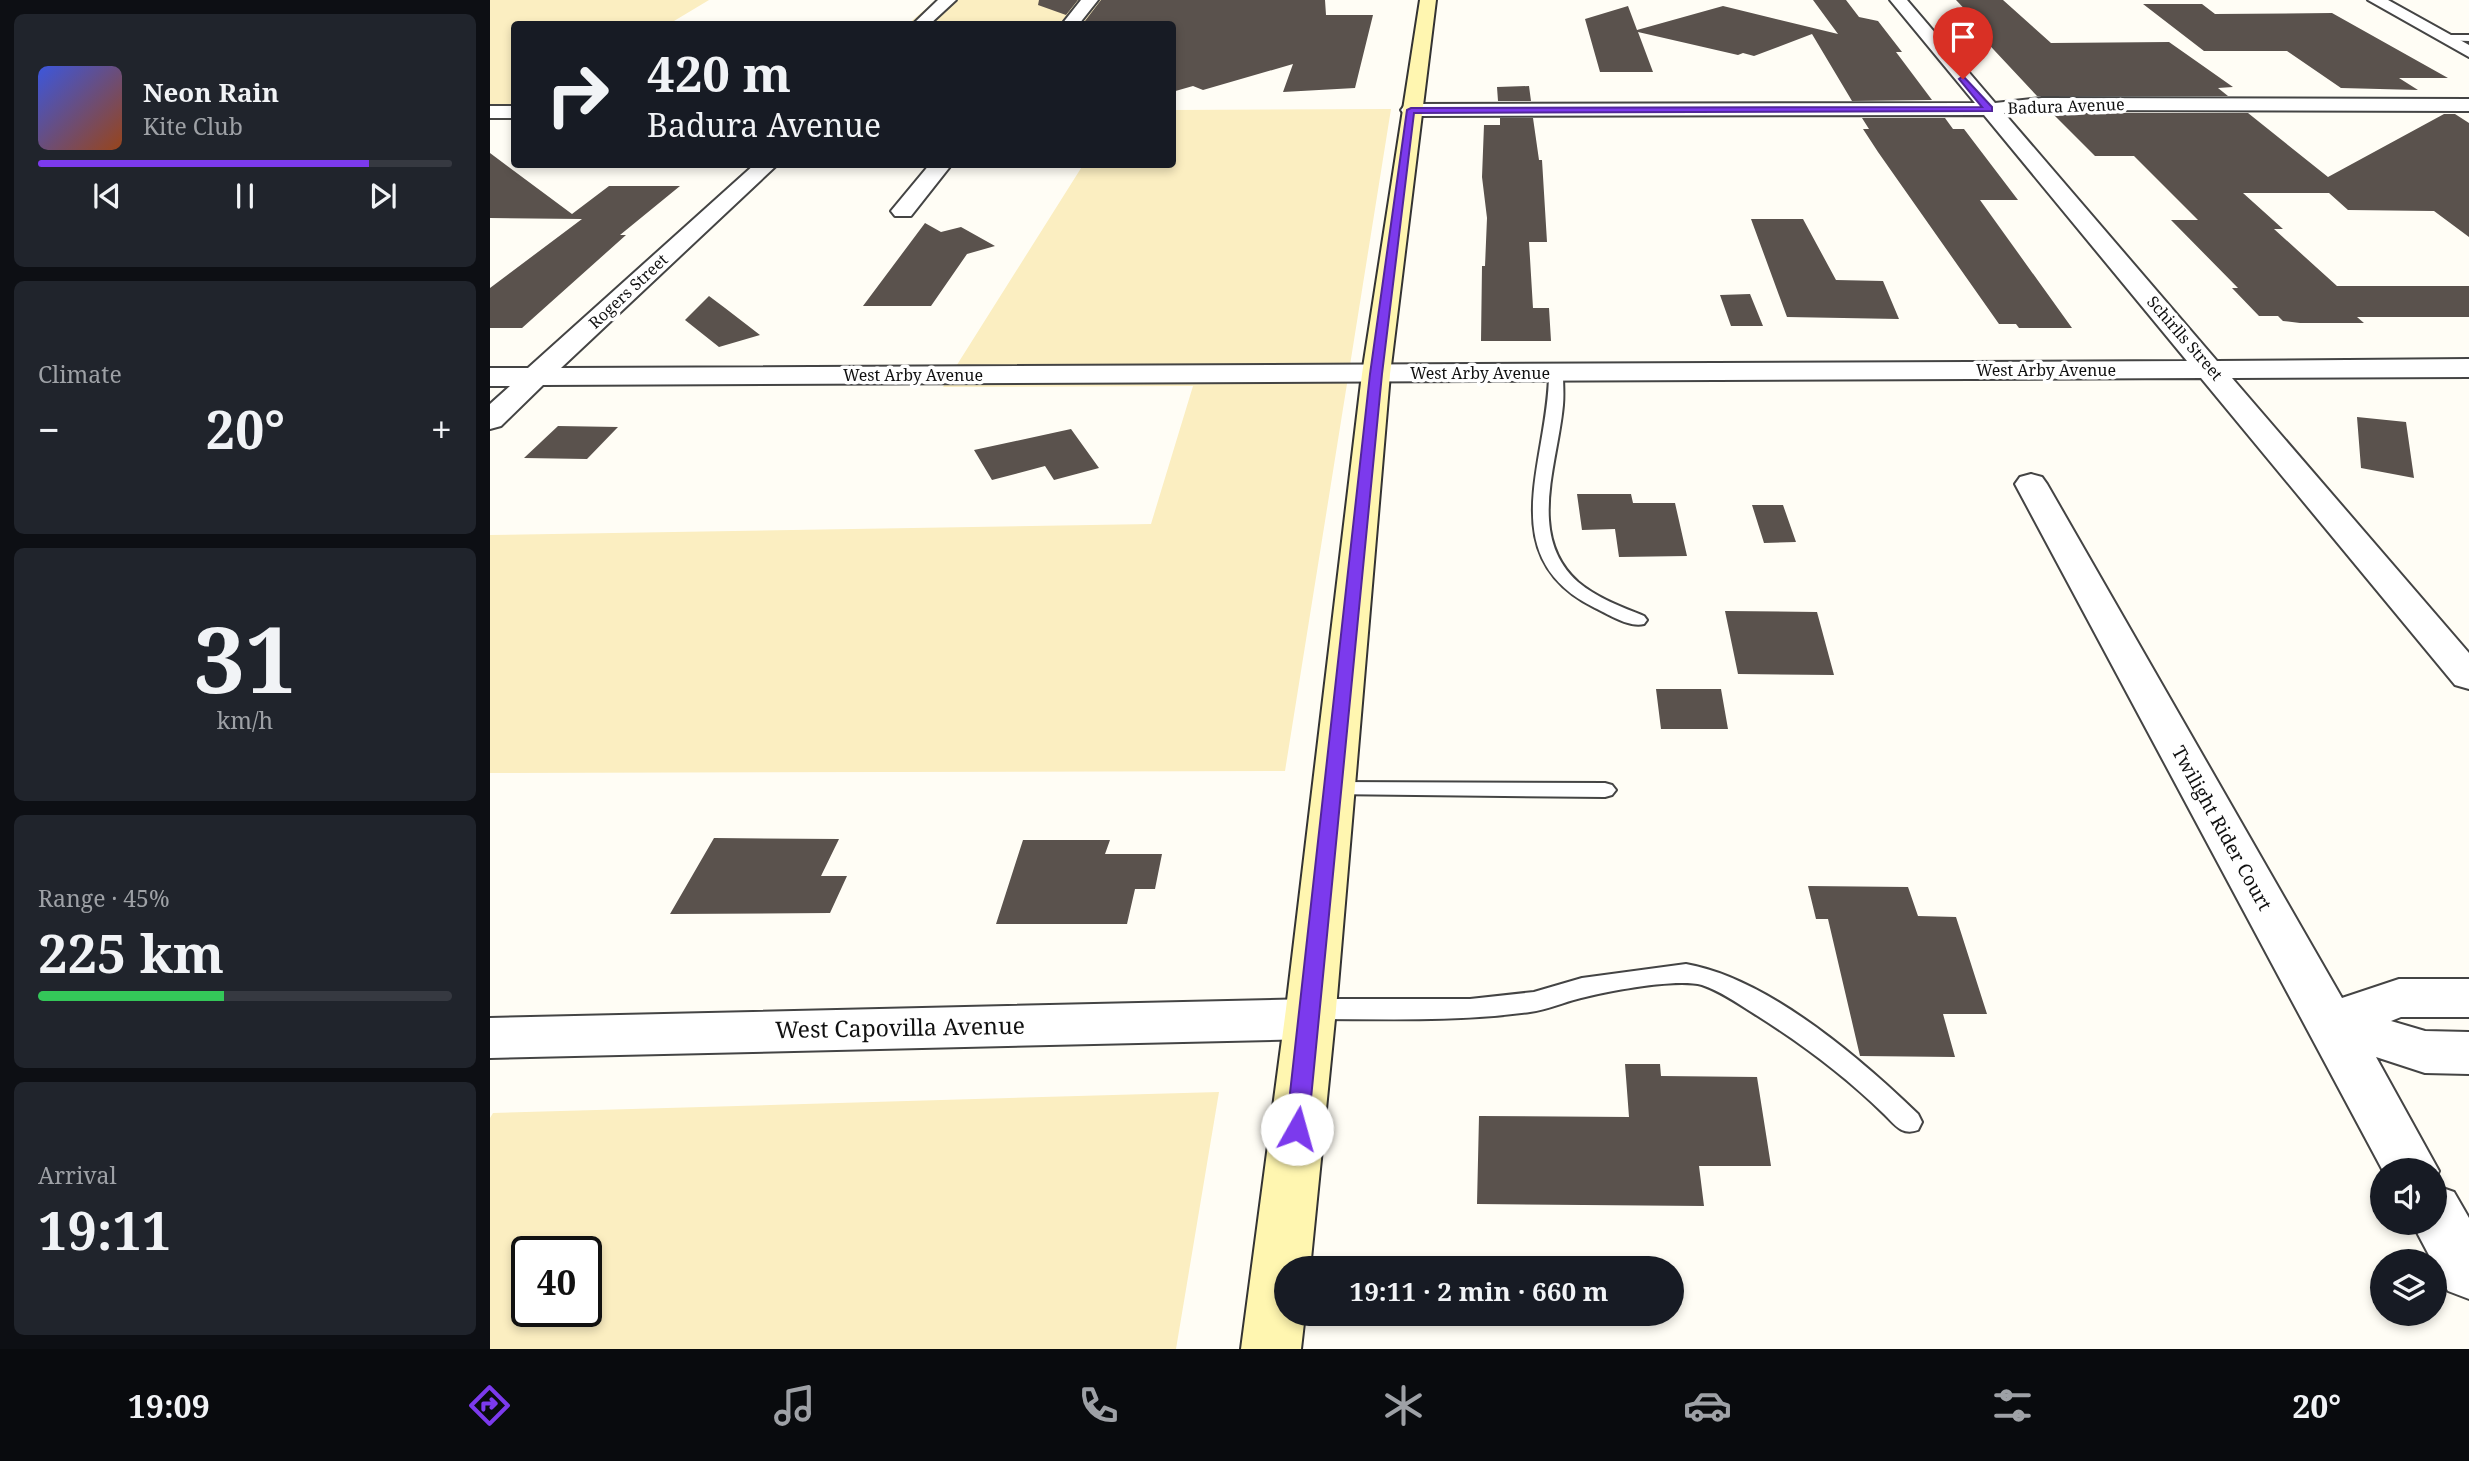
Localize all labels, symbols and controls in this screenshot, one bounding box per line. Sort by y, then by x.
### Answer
pin [1933,7,1993,79]
icon: arrive [1944,18,1982,56]
text: 420 m [647,40,791,106]
icon: right [532,49,623,140]
text: Neon Rain [143,74,279,110]
street label: Badura Avenue [2007,93,2125,119]
text: Badura Avenue [647,103,881,146]
text: Kite Club [143,110,243,142]
icon: previous [88,177,126,215]
icon: pause [226,177,264,215]
icon: next [364,177,402,215]
street label: Rogers Street [584,248,672,333]
street label: Schirlls Street [2142,291,2228,385]
text: Climate [38,358,122,390]
street label: West Arby Avenue [1976,359,2116,381]
street label: West Arby Avenue [1410,362,1550,384]
street label: West Arby Avenue [843,364,983,386]
text: 20° [206,393,285,464]
text: − [38,403,60,455]
text: + [431,403,452,455]
text: 31 [194,596,296,720]
text: km/h [217,704,273,736]
street label: Twilight Rider Court [2166,741,2278,915]
text: Range · 45% [38,882,170,914]
text: 225 km [38,917,224,988]
street label: West Capovilla Avenue [775,1009,1025,1045]
position arrow [1260,1092,1334,1166]
map controls [2370,1158,2447,1326]
button: sound [2370,1158,2447,1235]
text: Arrival [38,1159,117,1191]
text: 19:11 [38,1194,171,1265]
speed limit sign: 40 [511,1236,602,1327]
button: layers [2370,1249,2447,1326]
text: 19:11 · 2 min · 660 m [1349,1273,1609,1309]
icon: directions [465,1381,514,1430]
icon: music [770,1381,819,1430]
icon: phone [1074,1381,1123,1430]
icon: climate [1379,1381,1428,1430]
icon: car [1683,1381,1732,1430]
icon: filters [1988,1381,2037,1430]
text: 19:09 [128,1384,210,1427]
text: 20° [2292,1384,2341,1427]

